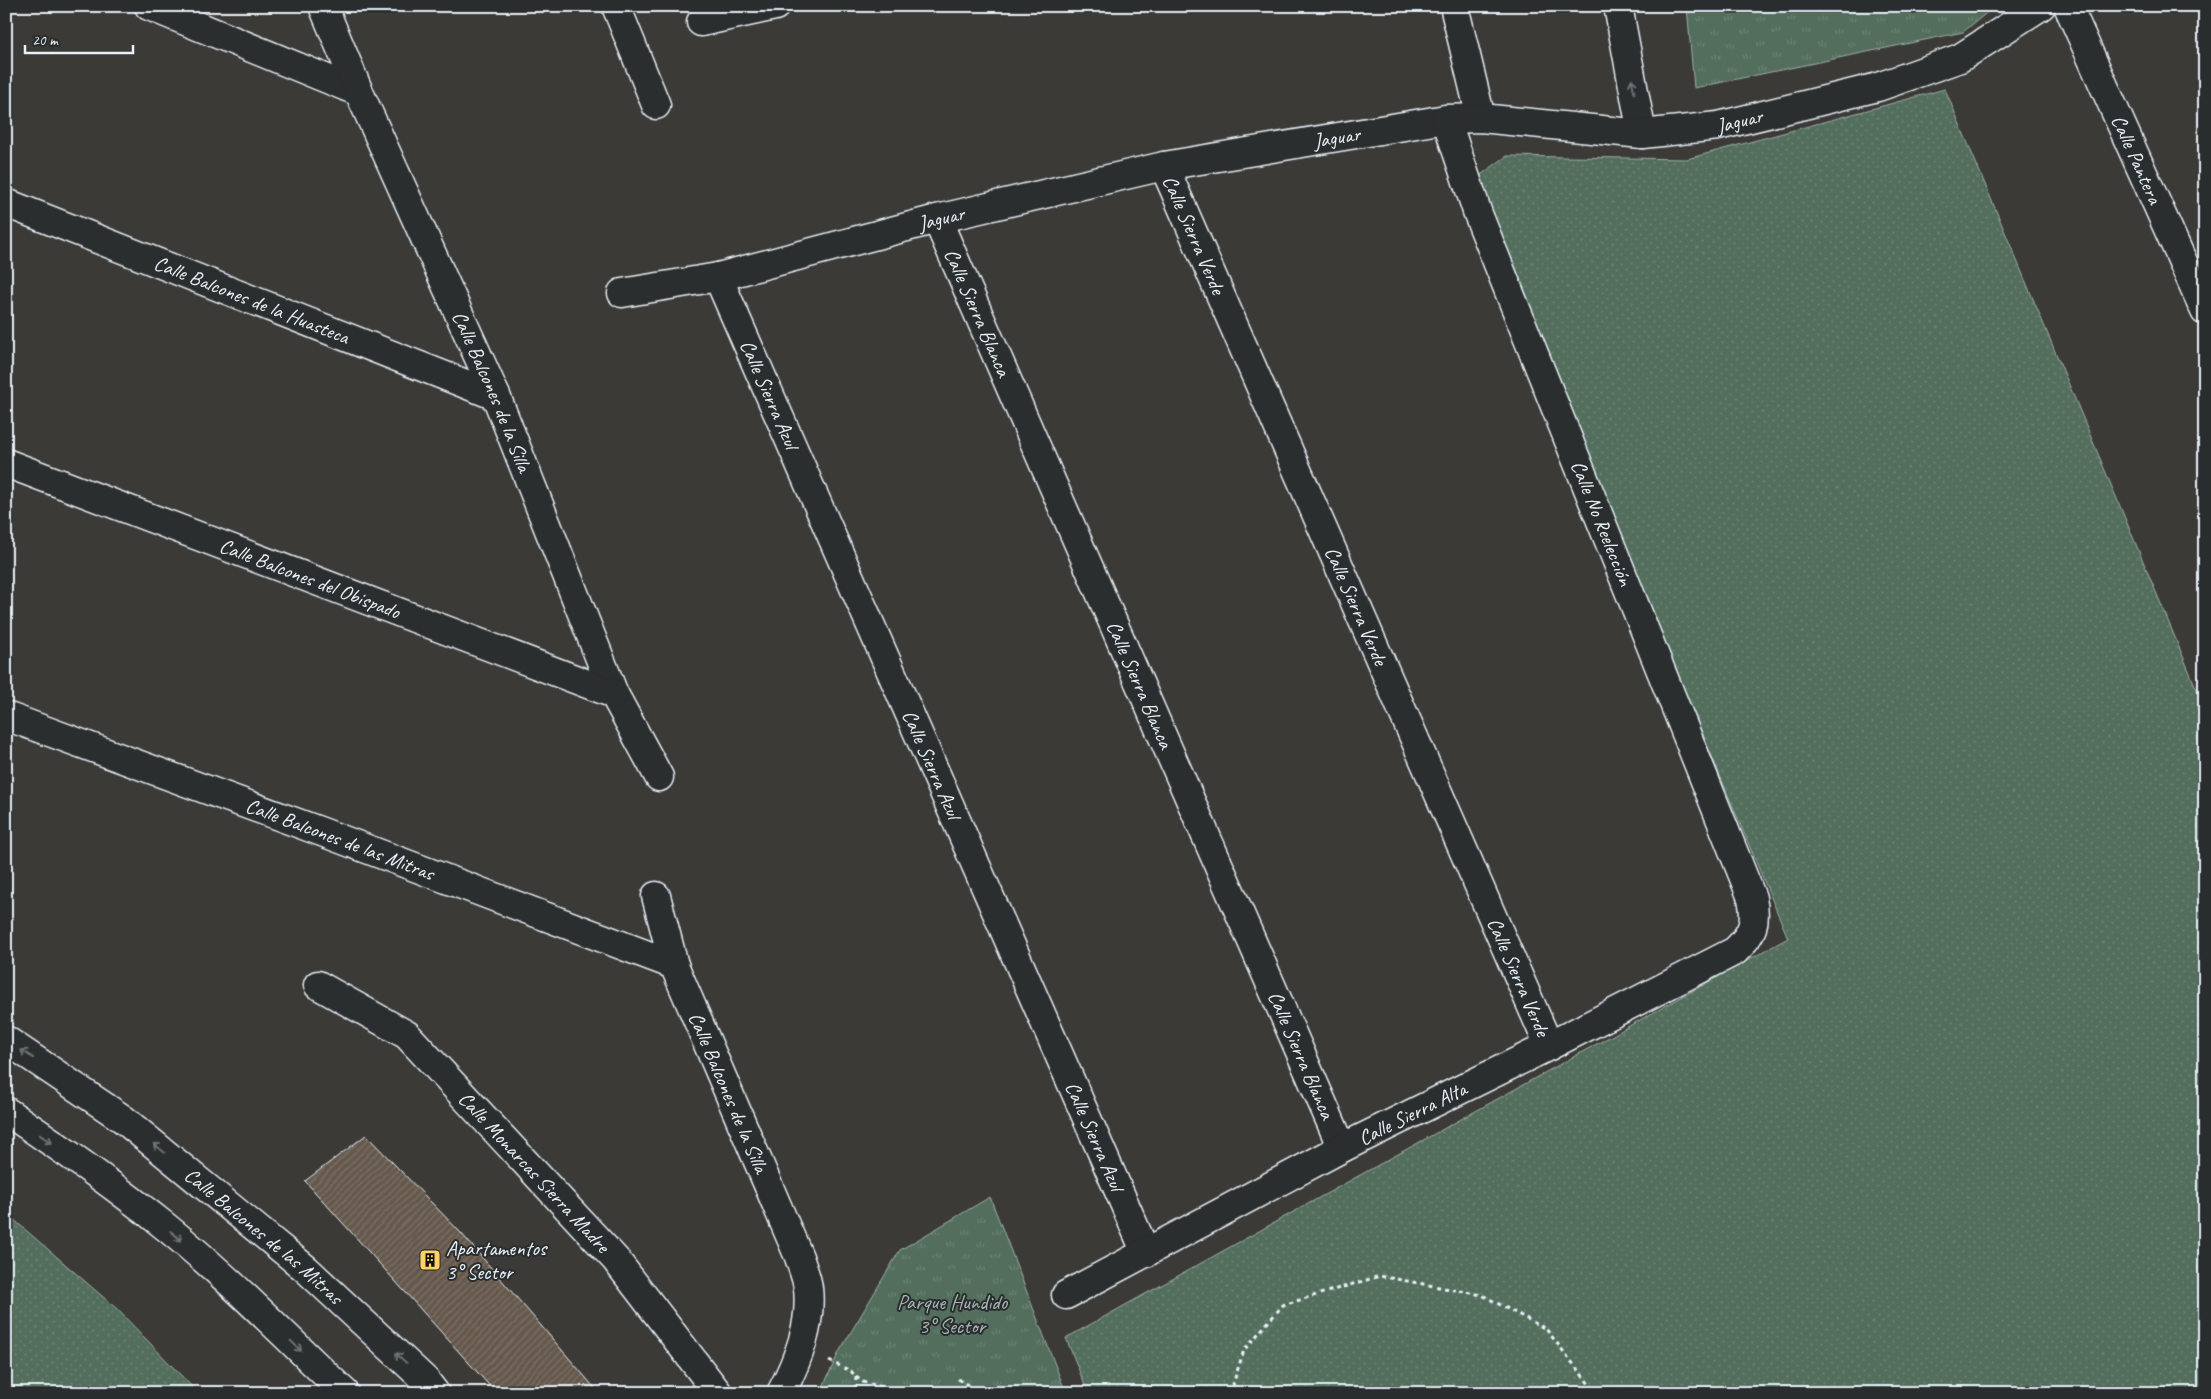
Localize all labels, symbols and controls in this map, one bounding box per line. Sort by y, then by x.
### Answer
scale bar [25,22,132,54]
text: 20 m [32,31,59,50]
one-way arrow [1628,79,1638,95]
street label: Jaguar [1712,102,1767,139]
street label: Calle Pantera [2106,111,2169,209]
street label: Jaguar [1310,120,1363,154]
street label: Calle Sierra Verde [1157,171,1232,300]
street label: Jaguar [914,200,968,237]
street label: Calle Sierra Blanca [938,245,1018,382]
street label: Calle Balcones de la Huasteca [150,250,354,350]
street label: Calle Balcones de la Silla [446,307,539,478]
street label: Calle Sierra Azul [734,336,806,456]
street label: Calle No Reelección [1565,457,1639,590]
street label: Calle Balcones del Obispado [216,532,405,625]
street label: Calle Sierra Verde [1319,542,1395,671]
street label: Calle Sierra Blanca [1101,617,1180,754]
street label: Calle Sierra Azul [896,706,968,826]
street label: Calle Balcones de las Mitras [242,792,440,887]
street label: Calle Sierra Verde [1481,913,1557,1042]
street label: Calle Sierra Blanca [1262,987,1341,1125]
street label: Calle Balcones de la Silla [683,1008,775,1179]
one-way arrow [20,1049,34,1059]
street label: Calle Sierra Alta [1354,1075,1473,1151]
street label: Calle Sierra Azul [1059,1078,1131,1198]
street label: Calle Monarcas Sierra Madre [453,1086,617,1260]
one-way arrow [39,1134,53,1144]
one-way arrow [153,1143,166,1154]
street label: Calle Balcones de las Mitras [179,1162,350,1311]
one-way arrow [170,1230,183,1242]
place label: Apartamentos 3° Sector [446,1235,548,1285]
building icon: Apartamentos 3° Sector [418,1248,442,1272]
park label: Parque Hundido 3° Sector [897,1289,1009,1339]
one-way arrow [290,1340,302,1352]
one-way arrow [394,1352,407,1364]

